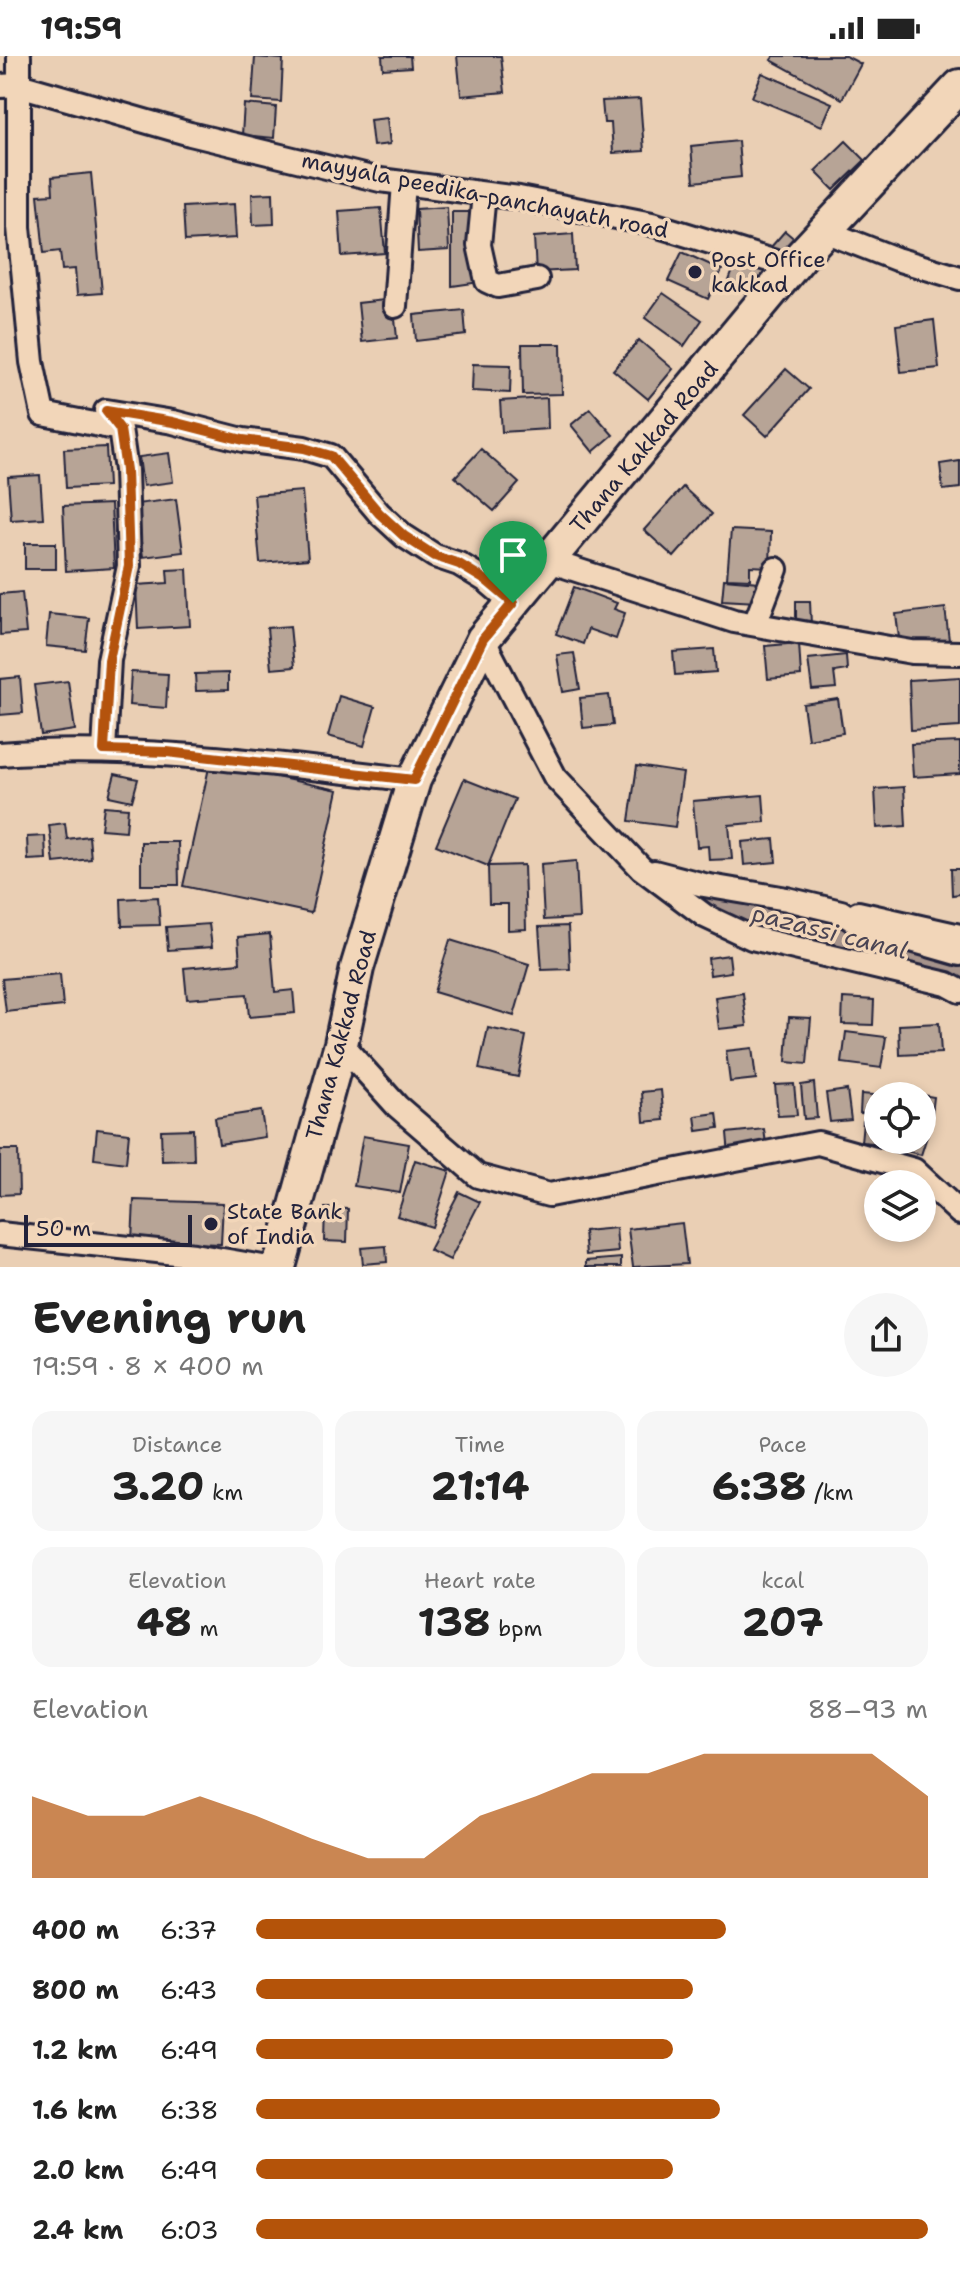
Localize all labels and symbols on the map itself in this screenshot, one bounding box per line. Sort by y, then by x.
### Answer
street label: mayyala peedika-panchayath road [299,145,671,245]
place label: Post Office kakkad [711,245,826,299]
marker: Post Office kakkad [686,263,704,281]
street label: Thana Kakkad Road [563,355,725,539]
pin [479,521,547,603]
water label: pazassi canal [748,897,911,967]
street label: Thana Kakkad Road [299,927,383,1143]
place label: State Bank of India [227,1197,343,1251]
scale bar [24,1211,192,1247]
marker: State Bank of India [202,1215,220,1233]

